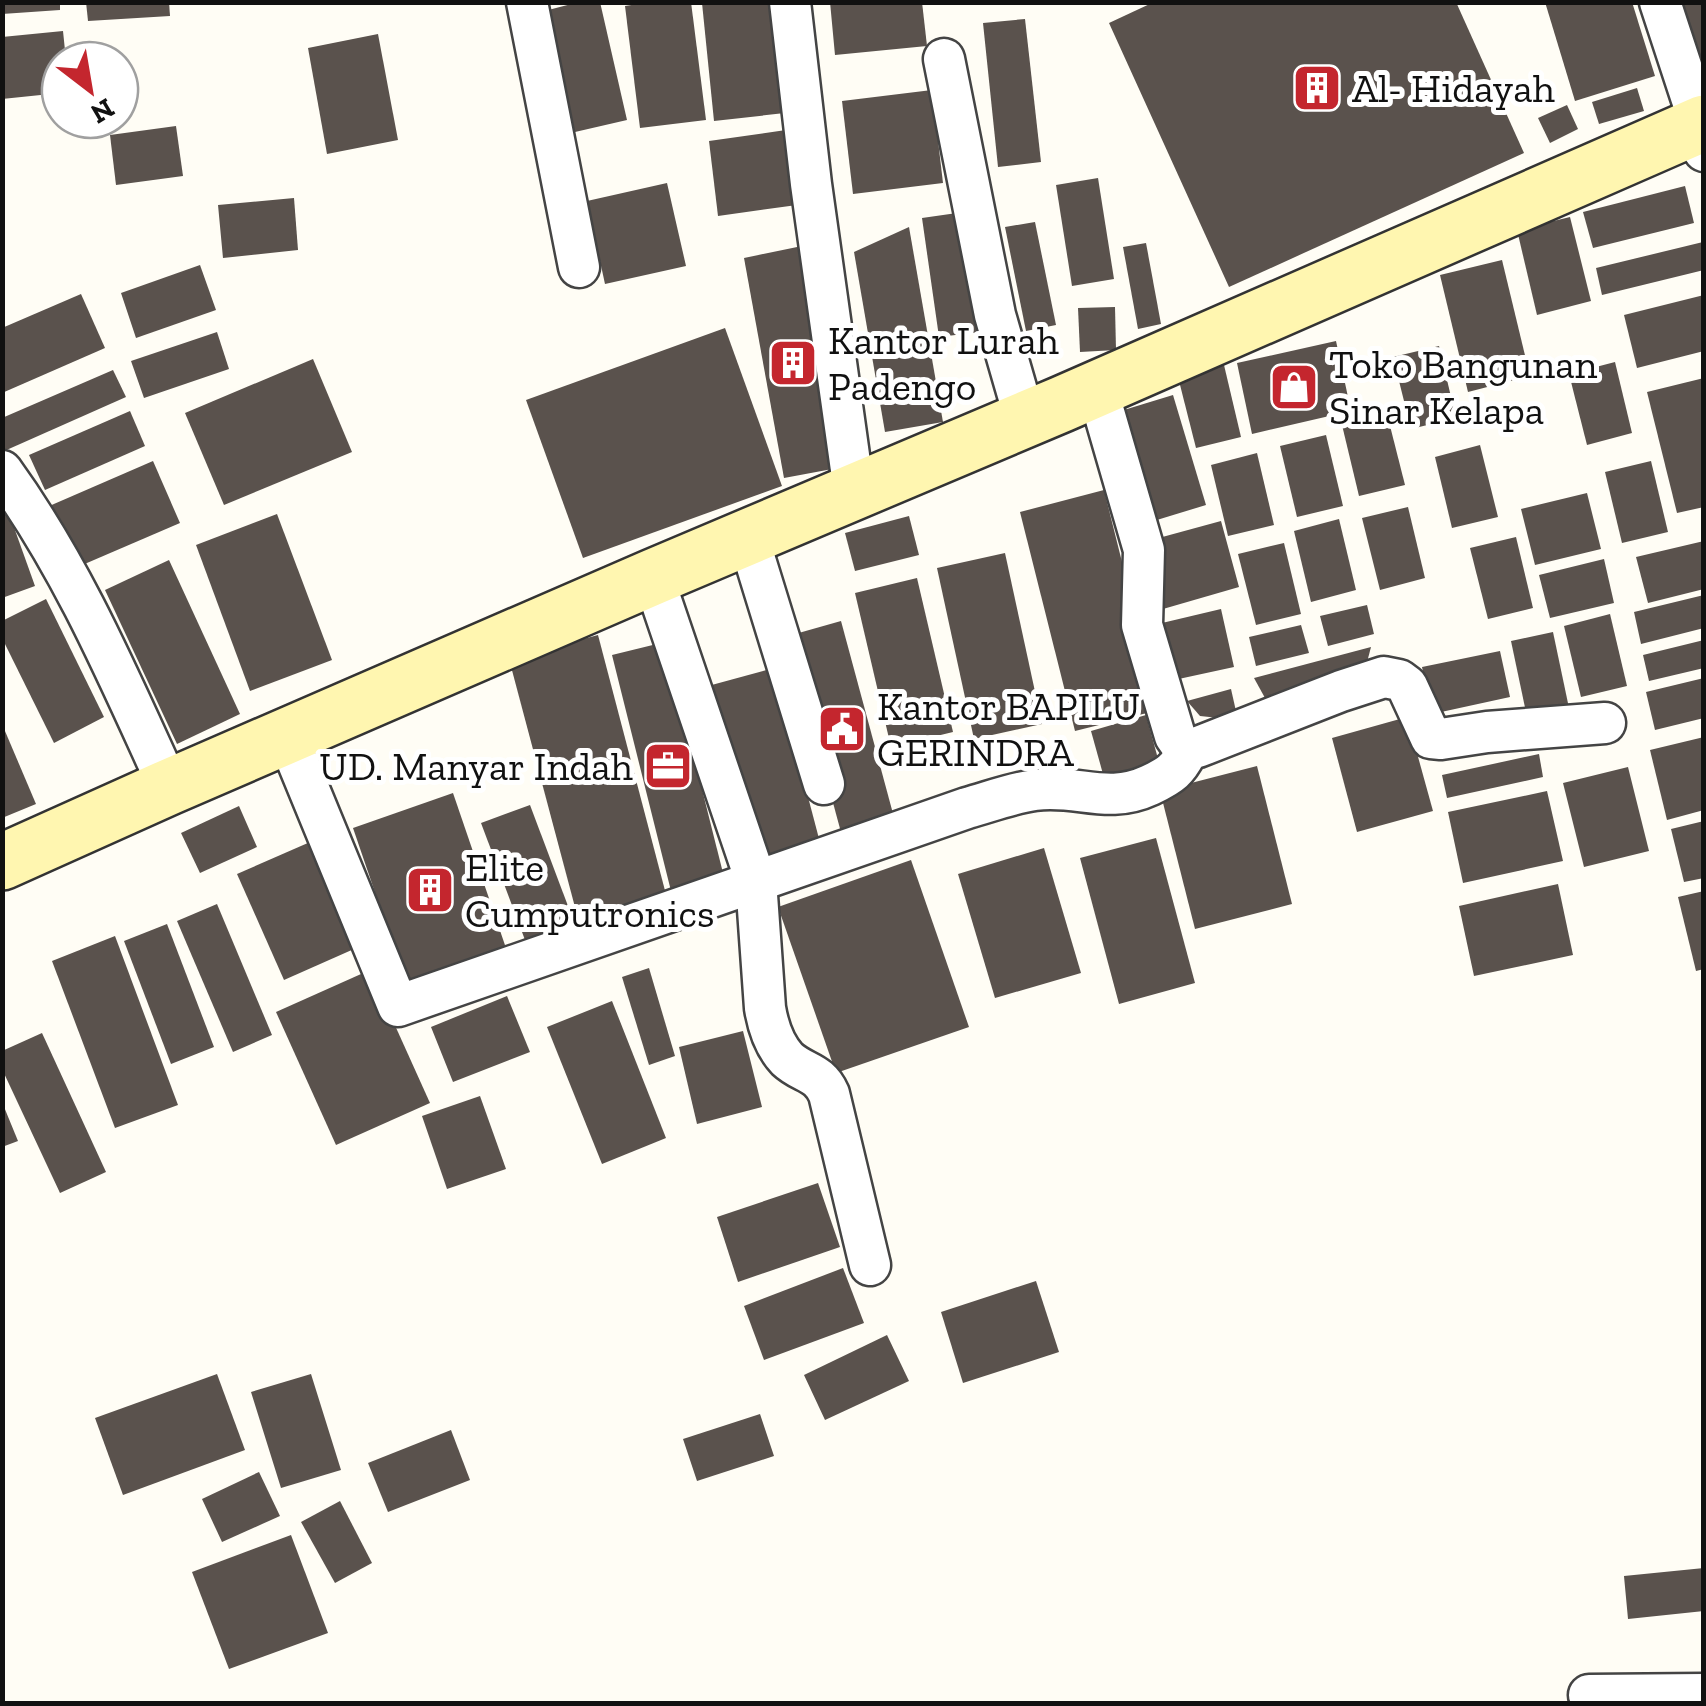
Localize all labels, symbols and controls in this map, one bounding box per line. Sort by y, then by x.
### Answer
north arrow [40,40,140,140]
building icon: Al- Hidayah [1291,62,1343,114]
place label: Al- Hidayah [1352,64,1556,112]
text: N [85,91,120,131]
place label: Kantor Lurah Padengo [828,316,1060,410]
building icon: Kantor Lurah Padengo [767,337,819,389]
place label: Toko Bangunan Sinar Kelapa [1329,340,1597,434]
shop icon: Toko Bangunan Sinar Kelapa [1268,361,1320,413]
place label: Kantor BAPILU GERINDRA [877,682,1140,776]
public building icon: Kantor BAPILU GERINDRA [816,703,868,755]
office icon: UD. Manyar Indah [642,740,694,792]
place label: UD. Manyar Indah [319,742,634,790]
place label: Elite Cumputronics [465,843,715,937]
building icon: Elite Cumputronics [404,864,456,916]

